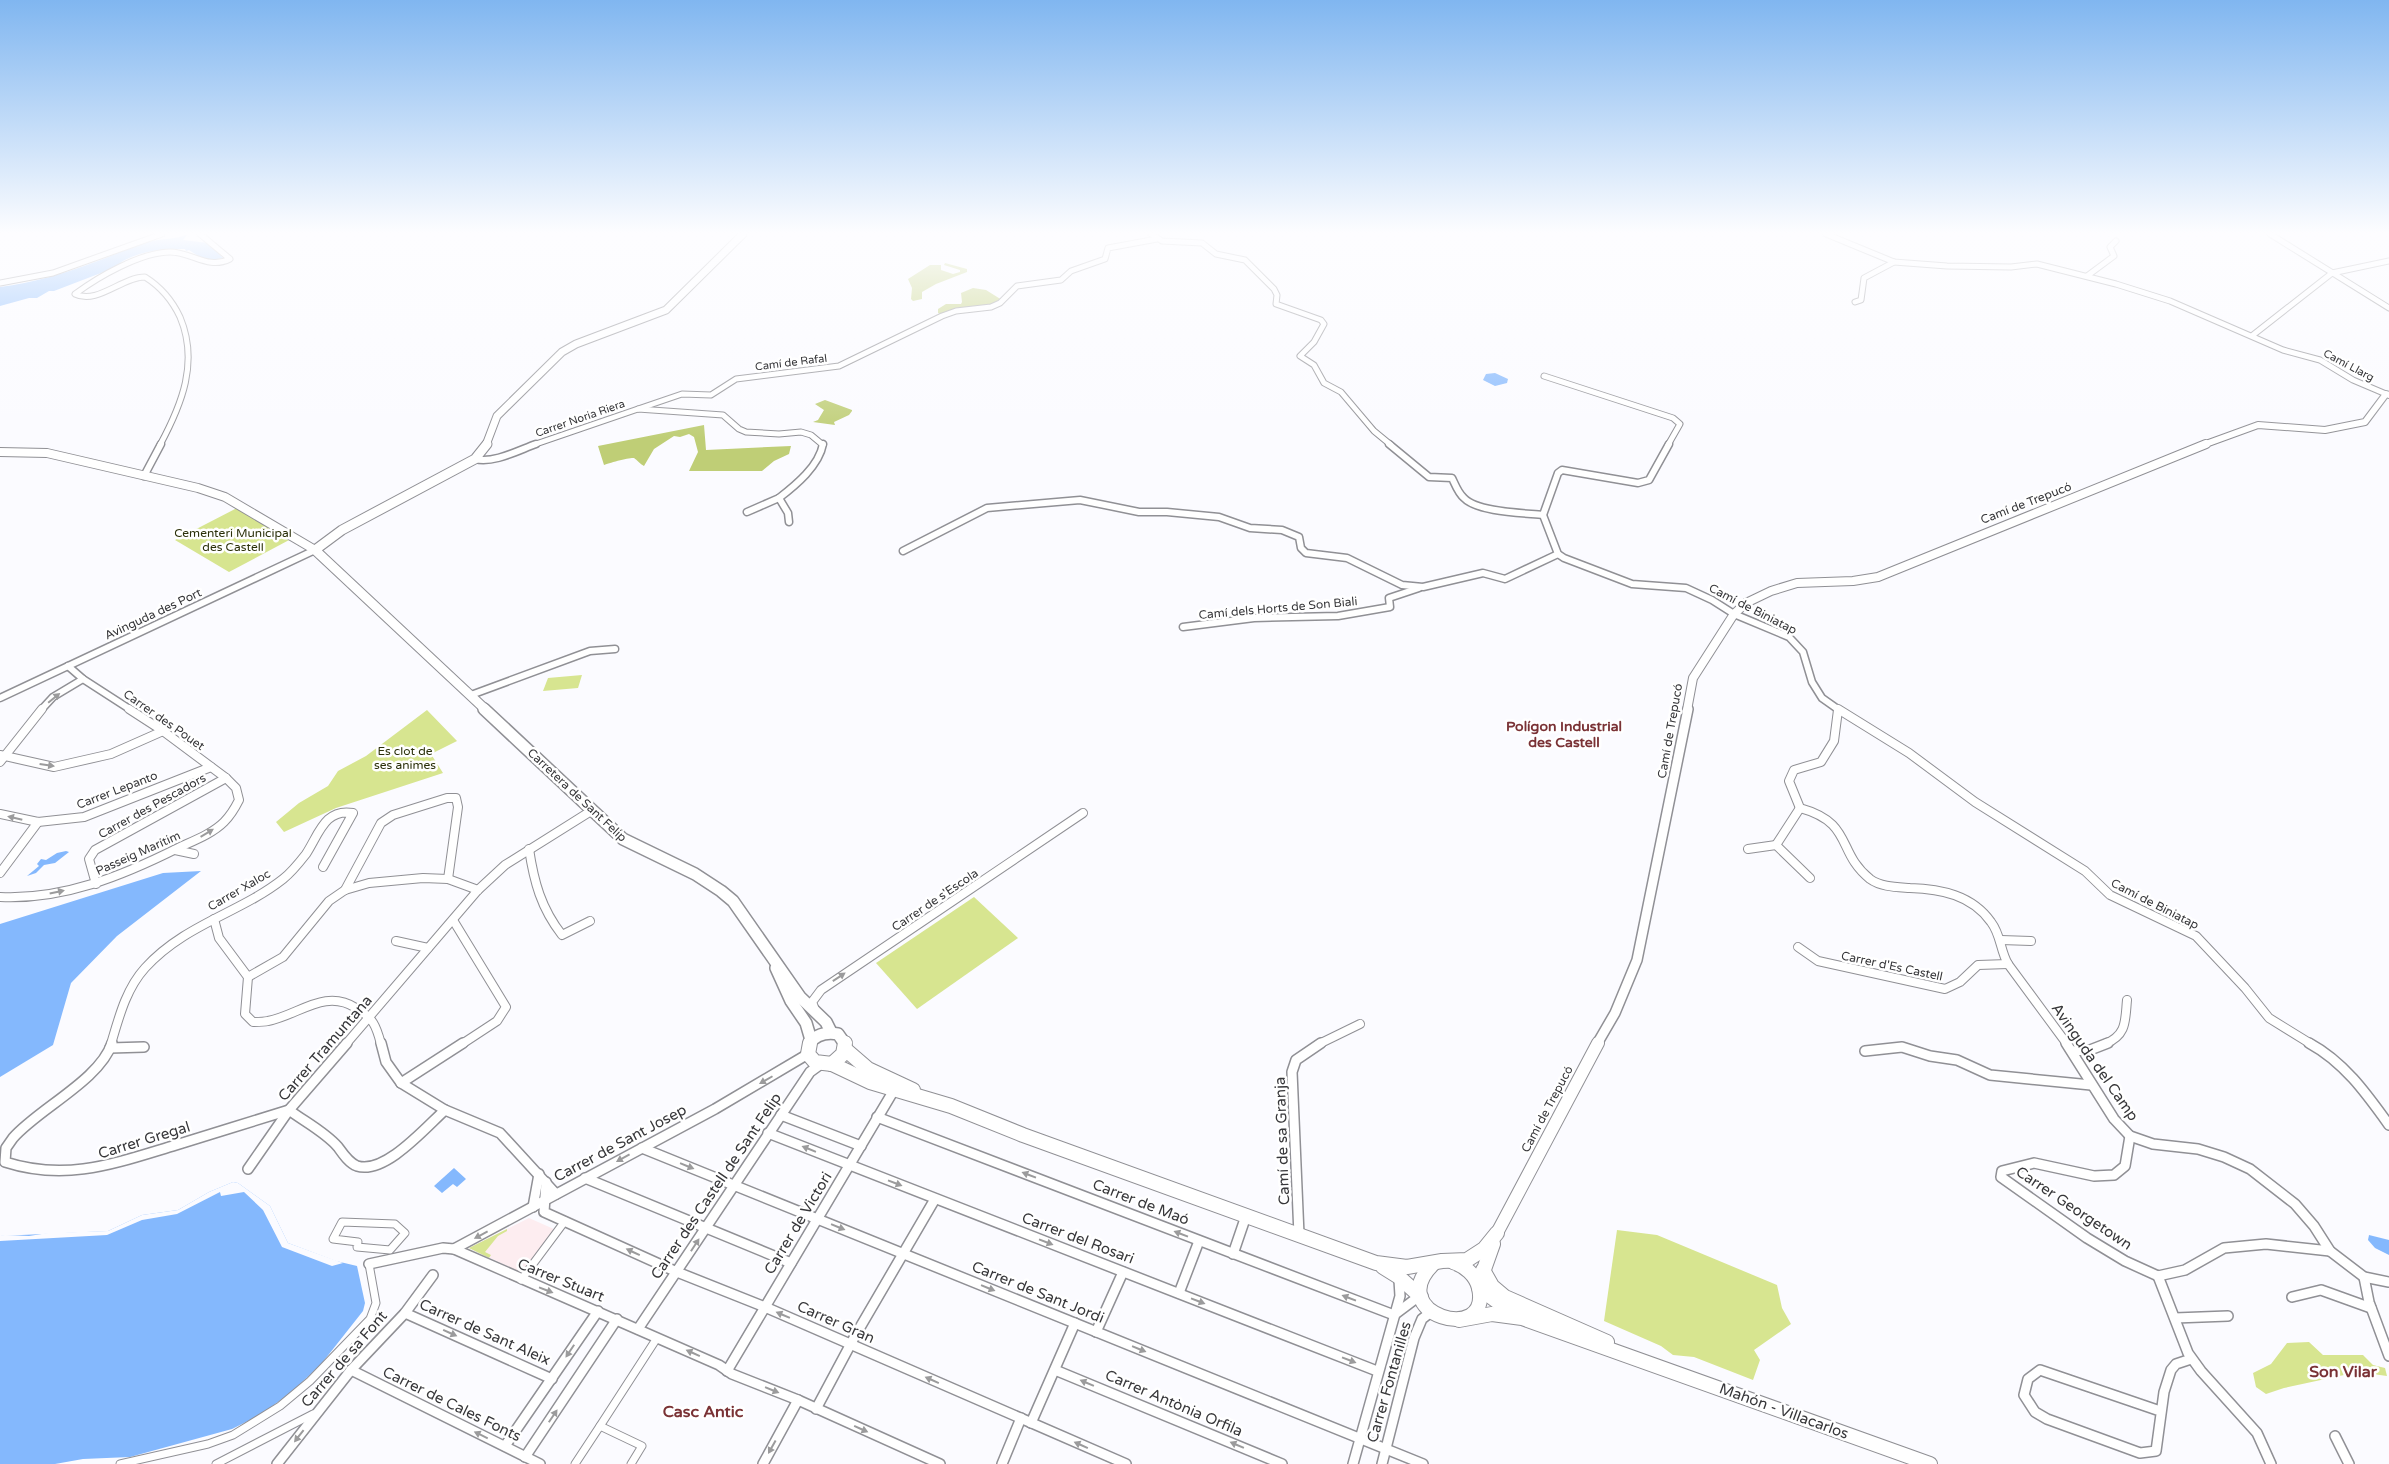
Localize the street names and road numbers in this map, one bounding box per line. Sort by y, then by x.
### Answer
street label: Camí Llarg [2321,347,2376,384]
street label: Camí de Rafal [754,352,828,373]
street label: Carrer Noria Riera [534,397,627,440]
street label: Camí de Trepucó [1979,479,2073,527]
street label: Camí de Biniatap [1707,581,1799,637]
street label: Avinguda des Port [102,585,204,643]
street label: Camí dels Horts de Son Biali [1198,594,1358,622]
street label: Camí de Trepucó [1655,683,1685,779]
street label: Carrer des Pouet [121,687,208,753]
street label: Carretera de Sant Felip [525,745,629,845]
street label: Carrer Lepanto [75,768,159,812]
street label: Carrer des Pescadors [96,771,208,841]
street label: Passeig Marítim [94,828,182,878]
street label: Carrer Xaloc [205,866,273,914]
street label: Carrer de s'Escola [889,866,981,934]
street label: Camí de Biniatap [2109,876,2201,932]
street label: Carrer d'Es Castell [1840,948,1944,984]
street label: Carrer Tramuntana [274,991,376,1105]
street label: Avinguda del Camp [2048,1000,2142,1124]
street label: Camí de Trepucó [1518,1063,1576,1155]
street label: Camí de sa Granja [1271,1076,1293,1206]
street label: Carrer des Castell de Sant Felip [647,1089,785,1283]
street label: Carrer de Sant Josep [551,1100,689,1186]
street label: Carrer Gregal [96,1117,192,1163]
street label: Carrer Georgetown [2012,1162,2136,1254]
street label: Carrer de Victori [760,1169,836,1277]
street label: Carrer de Maó [1090,1175,1192,1229]
street label: Carrer del Rosari [1019,1208,1137,1268]
street label: Carrer Stuart [515,1254,607,1306]
street label: Carrer de Sant Jordi [969,1257,1107,1327]
street label: Carrer de Sant Aleix [417,1295,553,1369]
street label: Carrer Gran [794,1297,878,1347]
street label: Carrer de sa Font [297,1307,391,1411]
street label: Carrer Fontanilles [1363,1319,1415,1445]
street label: Carrer de Cales Fonts [380,1363,524,1445]
street label: Carrer Antònia Orfila [1102,1366,1246,1440]
street label: Mahón - Villacarlos [1717,1379,1851,1443]

